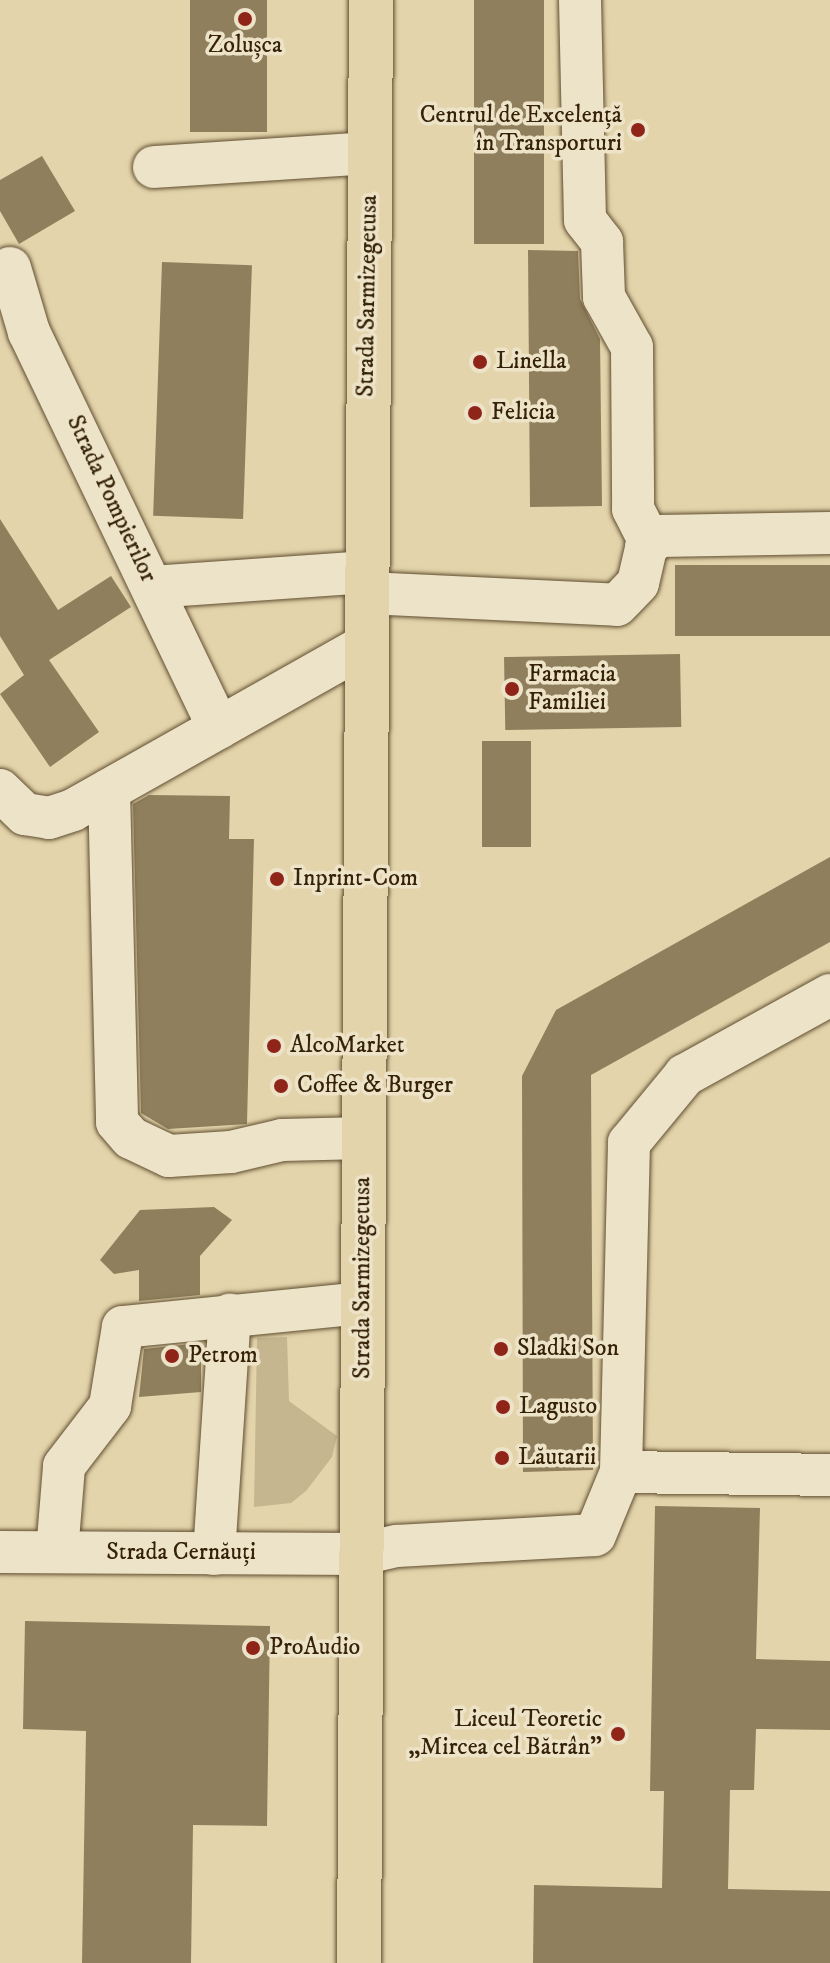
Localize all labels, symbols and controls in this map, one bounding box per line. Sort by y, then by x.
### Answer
marker: Zolușca [236,10,254,28]
place label: Zolușca [208,32,282,60]
place label: Centrul de Excelență în Transporturi [420,102,622,158]
marker: Centrul de Excelență în Transporturi [629,121,647,139]
street label: Strada Sarmizegetusa [352,195,384,397]
place label: Linella [496,348,566,376]
marker: Linella [471,353,489,371]
place label: Felicia [491,399,555,427]
marker: Felicia [466,404,484,422]
street label: Strada Pompierilor [60,411,162,587]
place label: Farmacia Familiei [528,661,616,717]
marker: Farmacia Familiei [503,680,521,698]
place label: Inprint-Com [293,865,418,893]
marker: Inprint-Com [268,870,286,888]
place label: AlcoMarket [290,1032,404,1060]
marker: AlcoMarket [265,1037,283,1055]
place label: Coffee & Burger [297,1072,453,1100]
marker: Coffee & Burger [272,1077,290,1095]
street label: Strada Sarmizegetusa [349,1177,377,1379]
place label: Sladki Son [517,1335,619,1363]
marker: Sladki Son [492,1340,510,1358]
place label: Petrom [188,1342,258,1370]
marker: Petrom [163,1347,181,1365]
place label: Lagusto [519,1393,597,1421]
marker: Lagusto [494,1398,512,1416]
place label: Lăutarii [518,1444,596,1472]
marker: Lăutarii [493,1449,511,1467]
street label: Strada Cernăuți [106,1539,256,1567]
place label: ProAudio [269,1634,360,1662]
marker: ProAudio [244,1639,262,1657]
place label: Liceul Teoretic „Mircea cel Bătrân” [408,1706,602,1762]
marker: Liceul Teoretic „Mircea cel Bătrân” [609,1725,627,1743]

